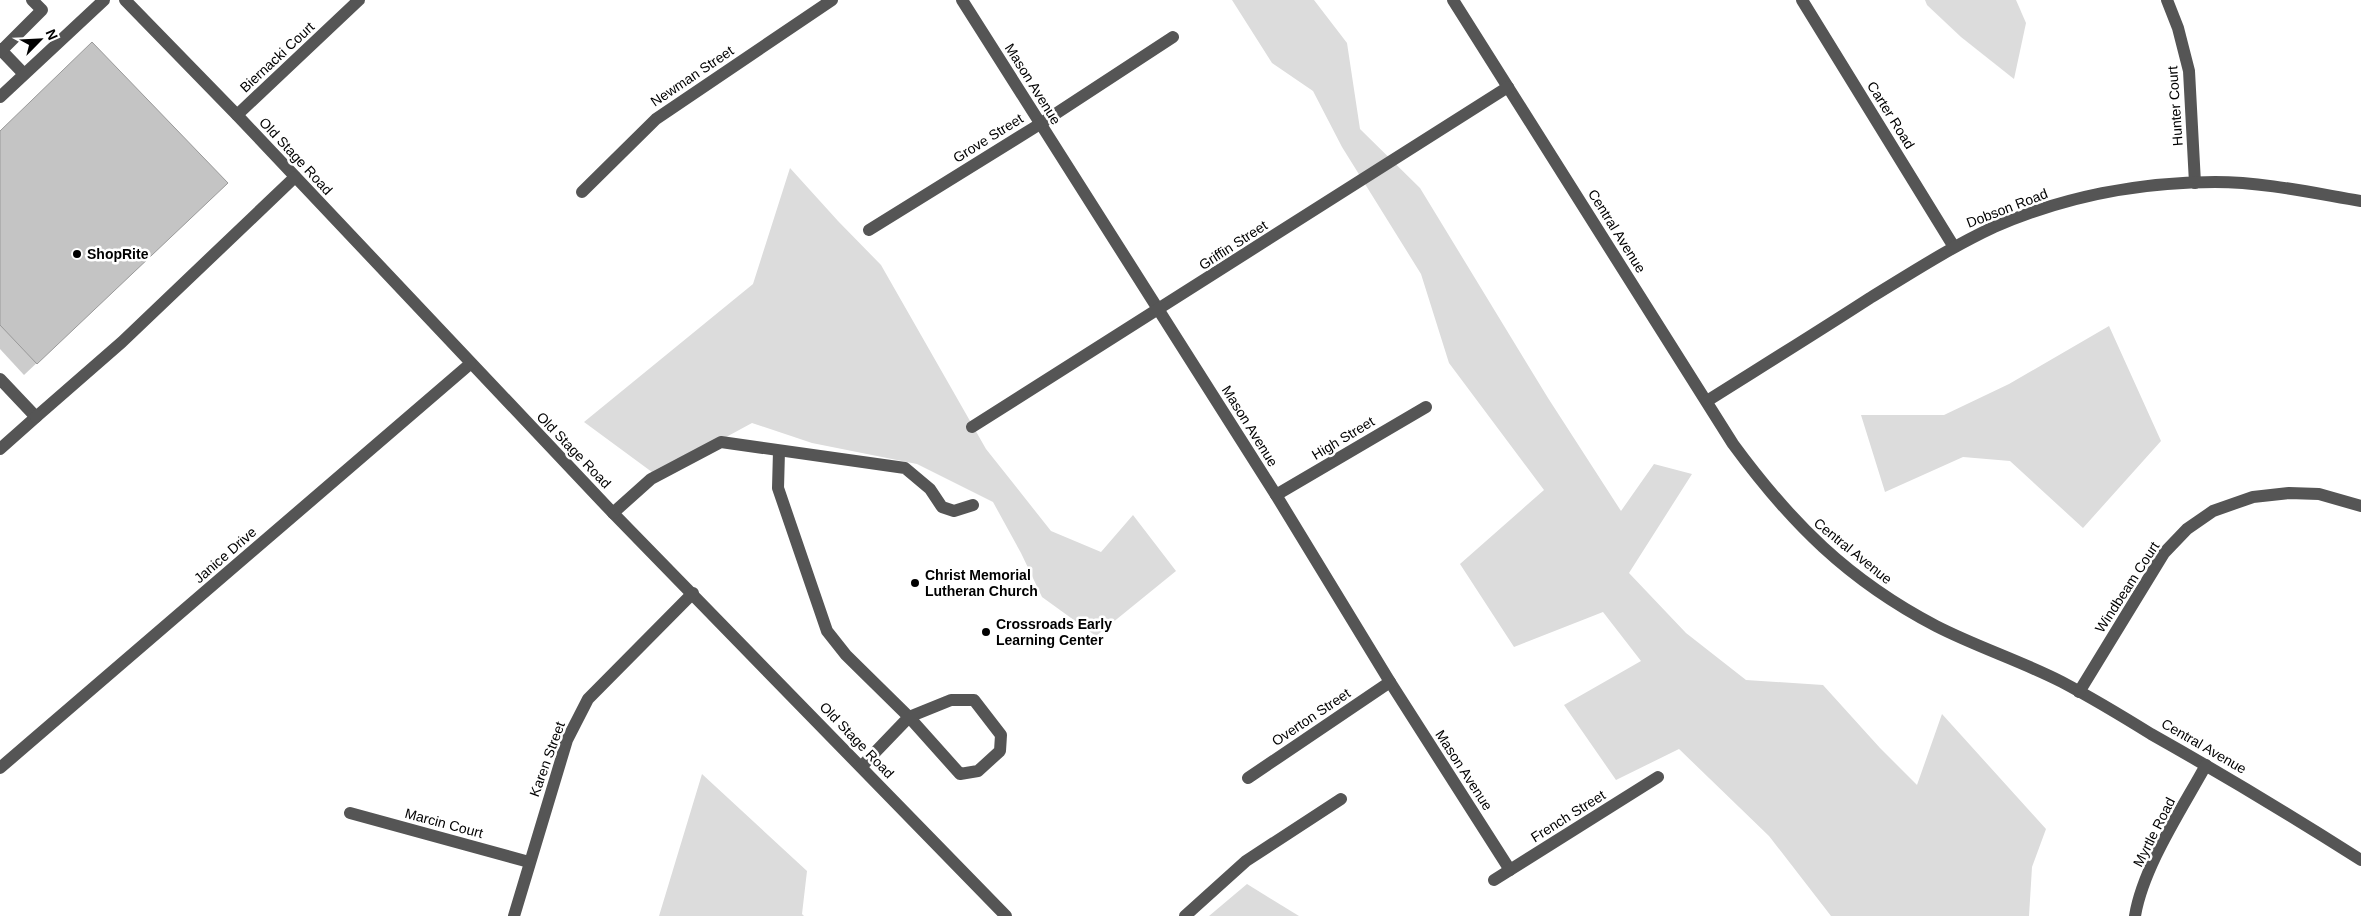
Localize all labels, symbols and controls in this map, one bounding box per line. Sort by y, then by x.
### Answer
north arrow [15,15,65,65]
street label: Biernacki Court [237,18,318,95]
text: N [43,27,61,43]
street label: Mason Avenue [1002,41,1064,128]
street label: Newman Street [648,42,737,110]
street label: Hunter Court [2164,65,2186,147]
street label: Carter Road [1864,78,1918,152]
street label: Grove Street [950,110,1026,166]
street label: Old Stage Road [256,114,336,198]
street label: Dobson Road [1964,185,2050,231]
street label: Central Avenue [1585,186,1649,276]
street label: Griffin Street [1196,217,1270,273]
place label: ShopRite [87,246,149,262]
marker: ShopRite [71,248,83,260]
street label: Mason Avenue [1219,383,1281,470]
street label: Old Stage Road [534,409,614,491]
street label: High Street [1309,413,1377,463]
street label: Central Avenue [1811,515,1895,587]
street label: Janice Drive [191,524,259,586]
street label: Windbeam Court [2092,539,2162,635]
place label: Christ Memorial Lutheran Church [925,567,1038,599]
marker: Christ Memorial Lutheran Church [909,577,921,589]
place label: Crossroads Early Learning Center [996,616,1112,648]
marker: Crossroads Early Learning Center [980,626,992,638]
street label: Overton Street [1269,685,1353,749]
street label: Old Stage Road [817,699,897,781]
street label: Central Avenue [2159,715,2250,777]
street label: Karen Street [526,719,568,799]
street label: Mason Avenue [1432,727,1496,813]
street label: French Street [1528,787,1608,845]
street label: Myrtle Road [2130,795,2178,869]
street label: Marcin Court [403,805,485,841]

